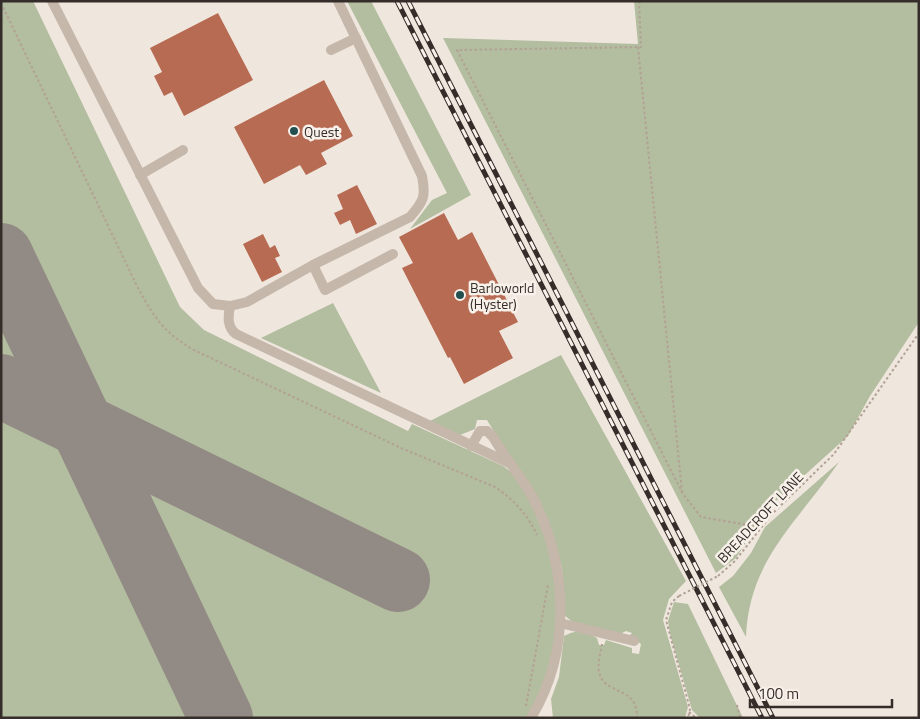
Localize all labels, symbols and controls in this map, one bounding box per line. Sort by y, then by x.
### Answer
place label: Quest [304,121,339,142]
marker: Quest [288,125,300,137]
place label: Barloworld (Hyster) [470,277,535,314]
marker: Barloworld (Hyster) [454,289,466,301]
street label: BREADCROFT LANE [712,467,808,567]
scale bar [750,676,892,708]
text: 100 m [758,682,799,705]

